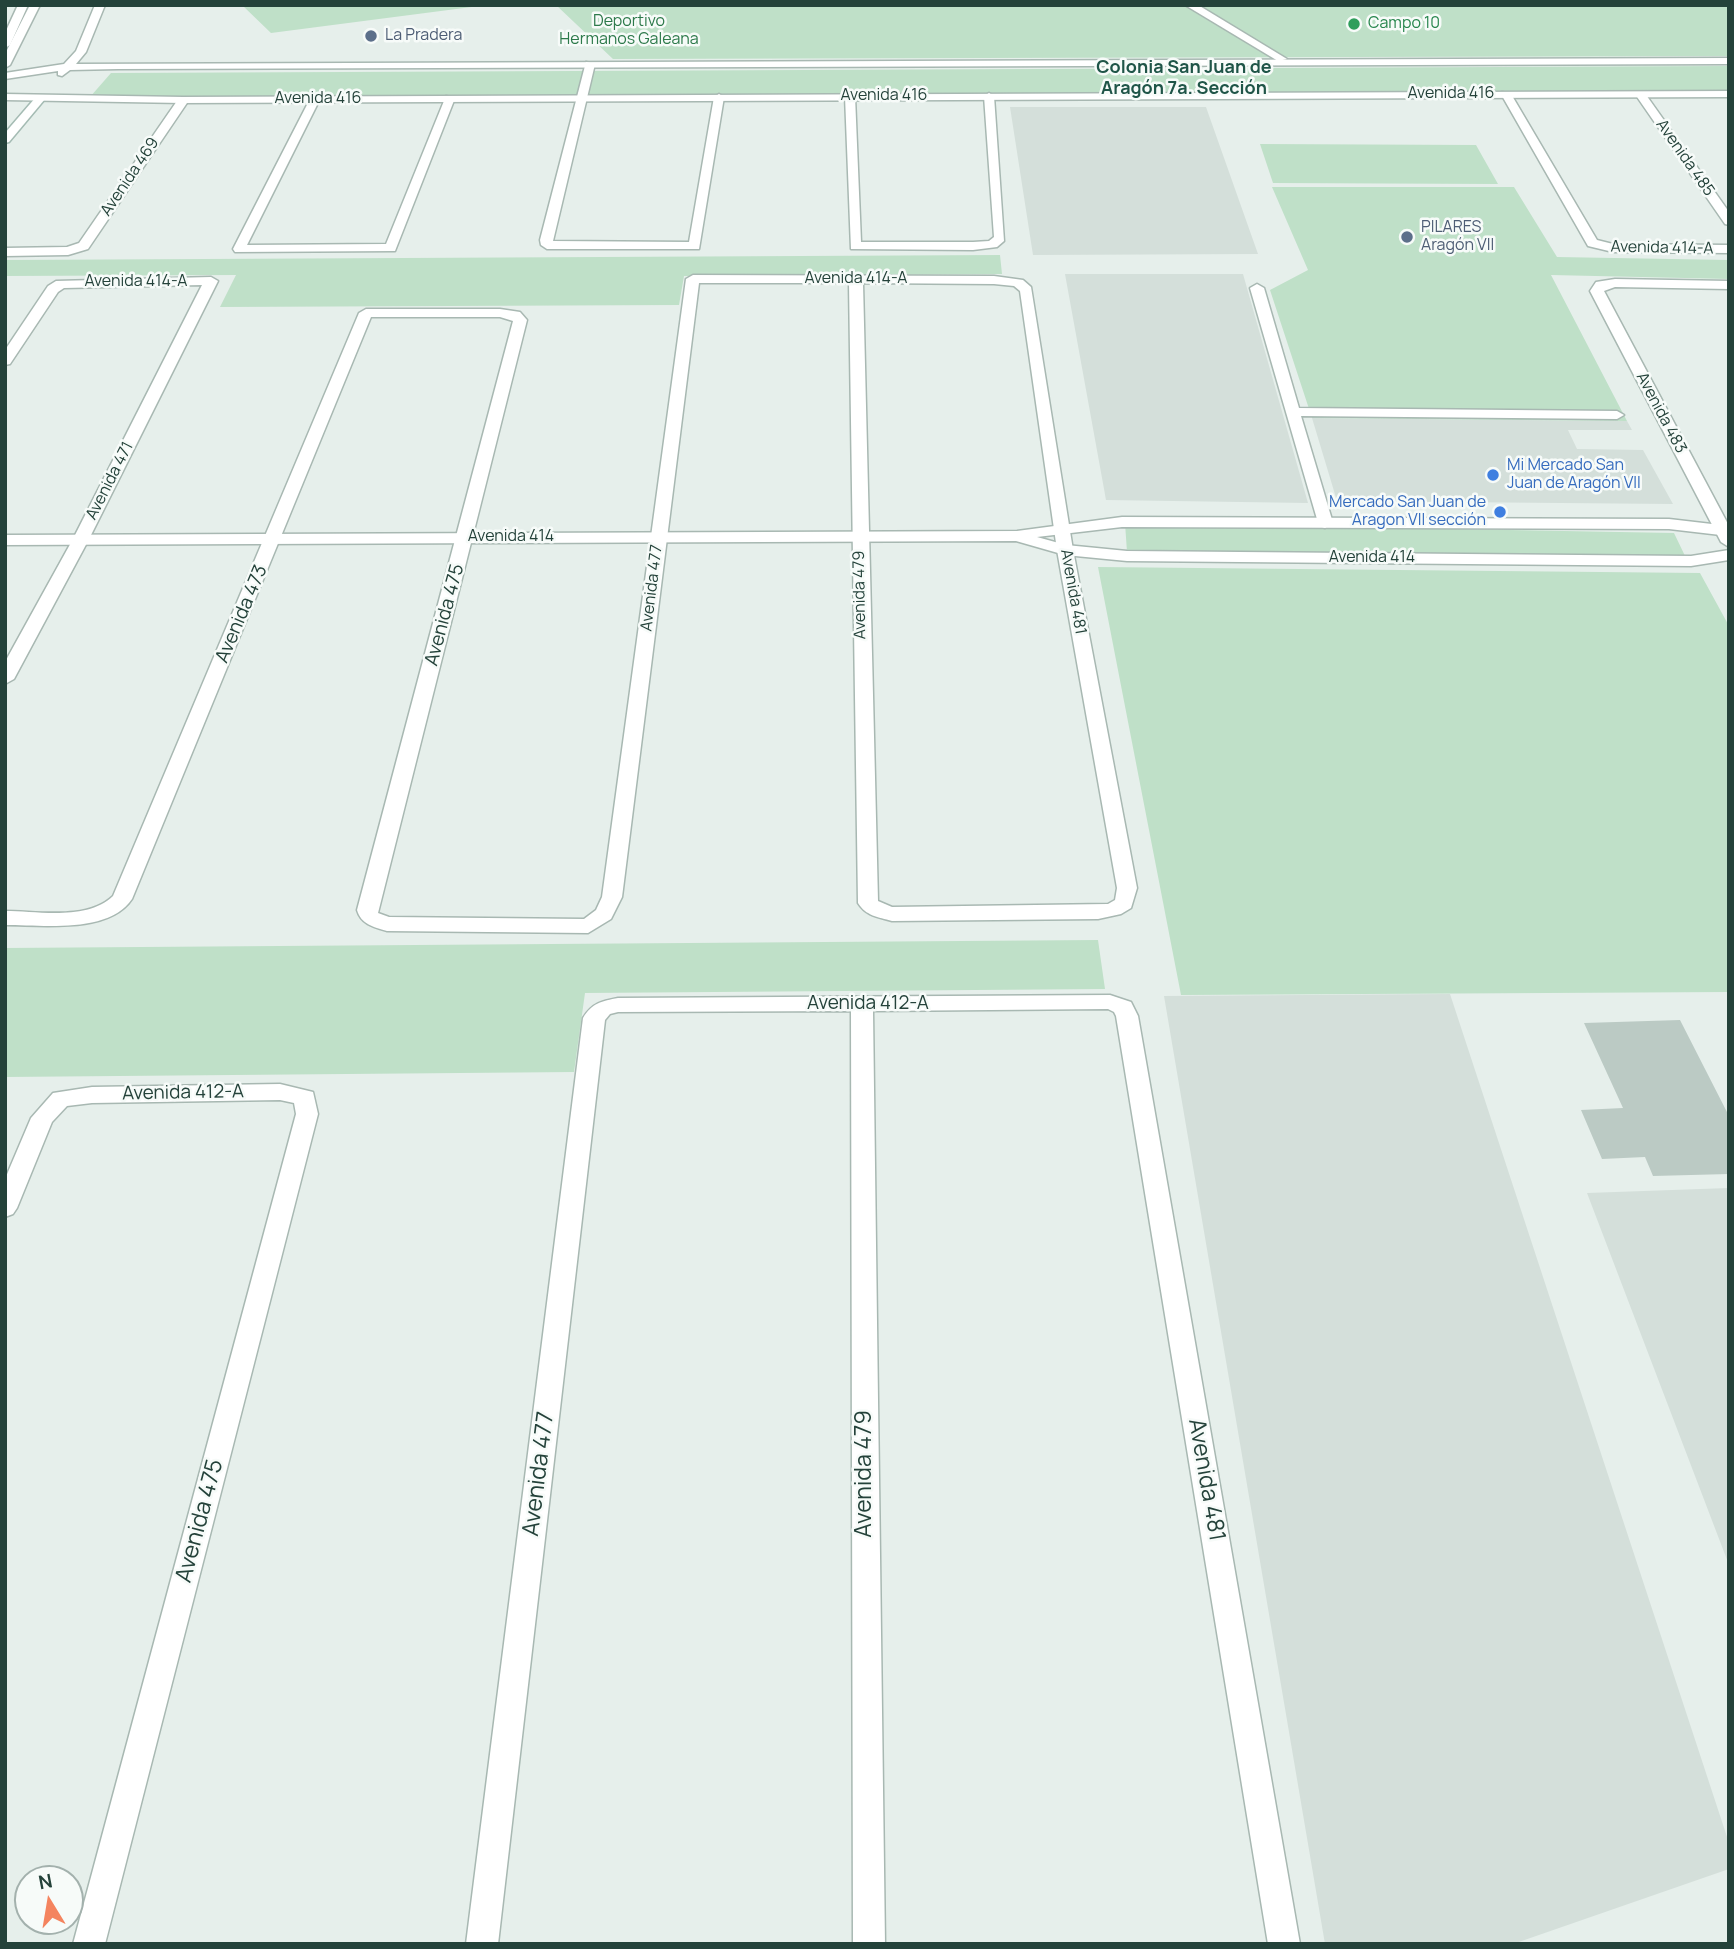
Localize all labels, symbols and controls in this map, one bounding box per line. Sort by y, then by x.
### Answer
park label: Deportivo Hermanos Galeana [559,12,699,50]
place label: Campo 10 [1368,14,1440,34]
marker: Campo 10 [1346,16,1362,32]
place label: La Pradera [385,26,462,46]
marker: La Pradera [363,28,379,44]
district label: Colonia San Juan de Aragón 7a. Sección [1096,57,1272,100]
street label: Avenida 416 [1408,84,1494,104]
street label: Avenida 416 [841,86,927,106]
street label: Avenida 416 [275,89,361,109]
street label: Avenida 485 [1652,116,1718,200]
street label: Avenida 469 [97,134,163,220]
place label: PILARES Aragón VII [1421,218,1494,256]
marker: PILARES Aragón VII [1399,229,1415,245]
street label: Avenida 414-A [1610,238,1714,258]
street label: Avenida 414-A [805,269,907,289]
street label: Avenida 414-A [85,272,187,292]
street label: Avenida 483 [1632,369,1690,457]
street label: Avenida 471 [82,439,138,523]
place label: Mi Mercado San Juan de Aragón VII [1507,456,1641,494]
marker: Mi Mercado San Juan de Aragón VII [1485,467,1501,483]
place label: Mercado San Juan de Aragon VII sección [1329,493,1486,531]
marker: Mercado San Juan de Aragon VII sección [1492,504,1508,520]
street label: Avenida 414 [468,527,554,547]
street label: Avenida 477 [637,544,667,632]
street label: Avenida 481 [1056,548,1090,636]
street label: Avenida 414 [1329,548,1415,568]
street label: Avenida 479 [850,551,870,639]
street label: Avenida 473 [211,562,273,666]
street label: Avenida 475 [420,562,470,668]
street label: Avenida 412-A [807,993,929,1015]
street label: Avenida 412-A [122,1081,244,1105]
street label: Avenida 477 [518,1410,560,1538]
street label: Avenida 479 [851,1410,879,1538]
street label: Avenida 481 [1182,1417,1230,1543]
street label: Avenida 475 [170,1456,230,1586]
north arrow [14,1865,84,1935]
text: N [36,1867,55,1895]

